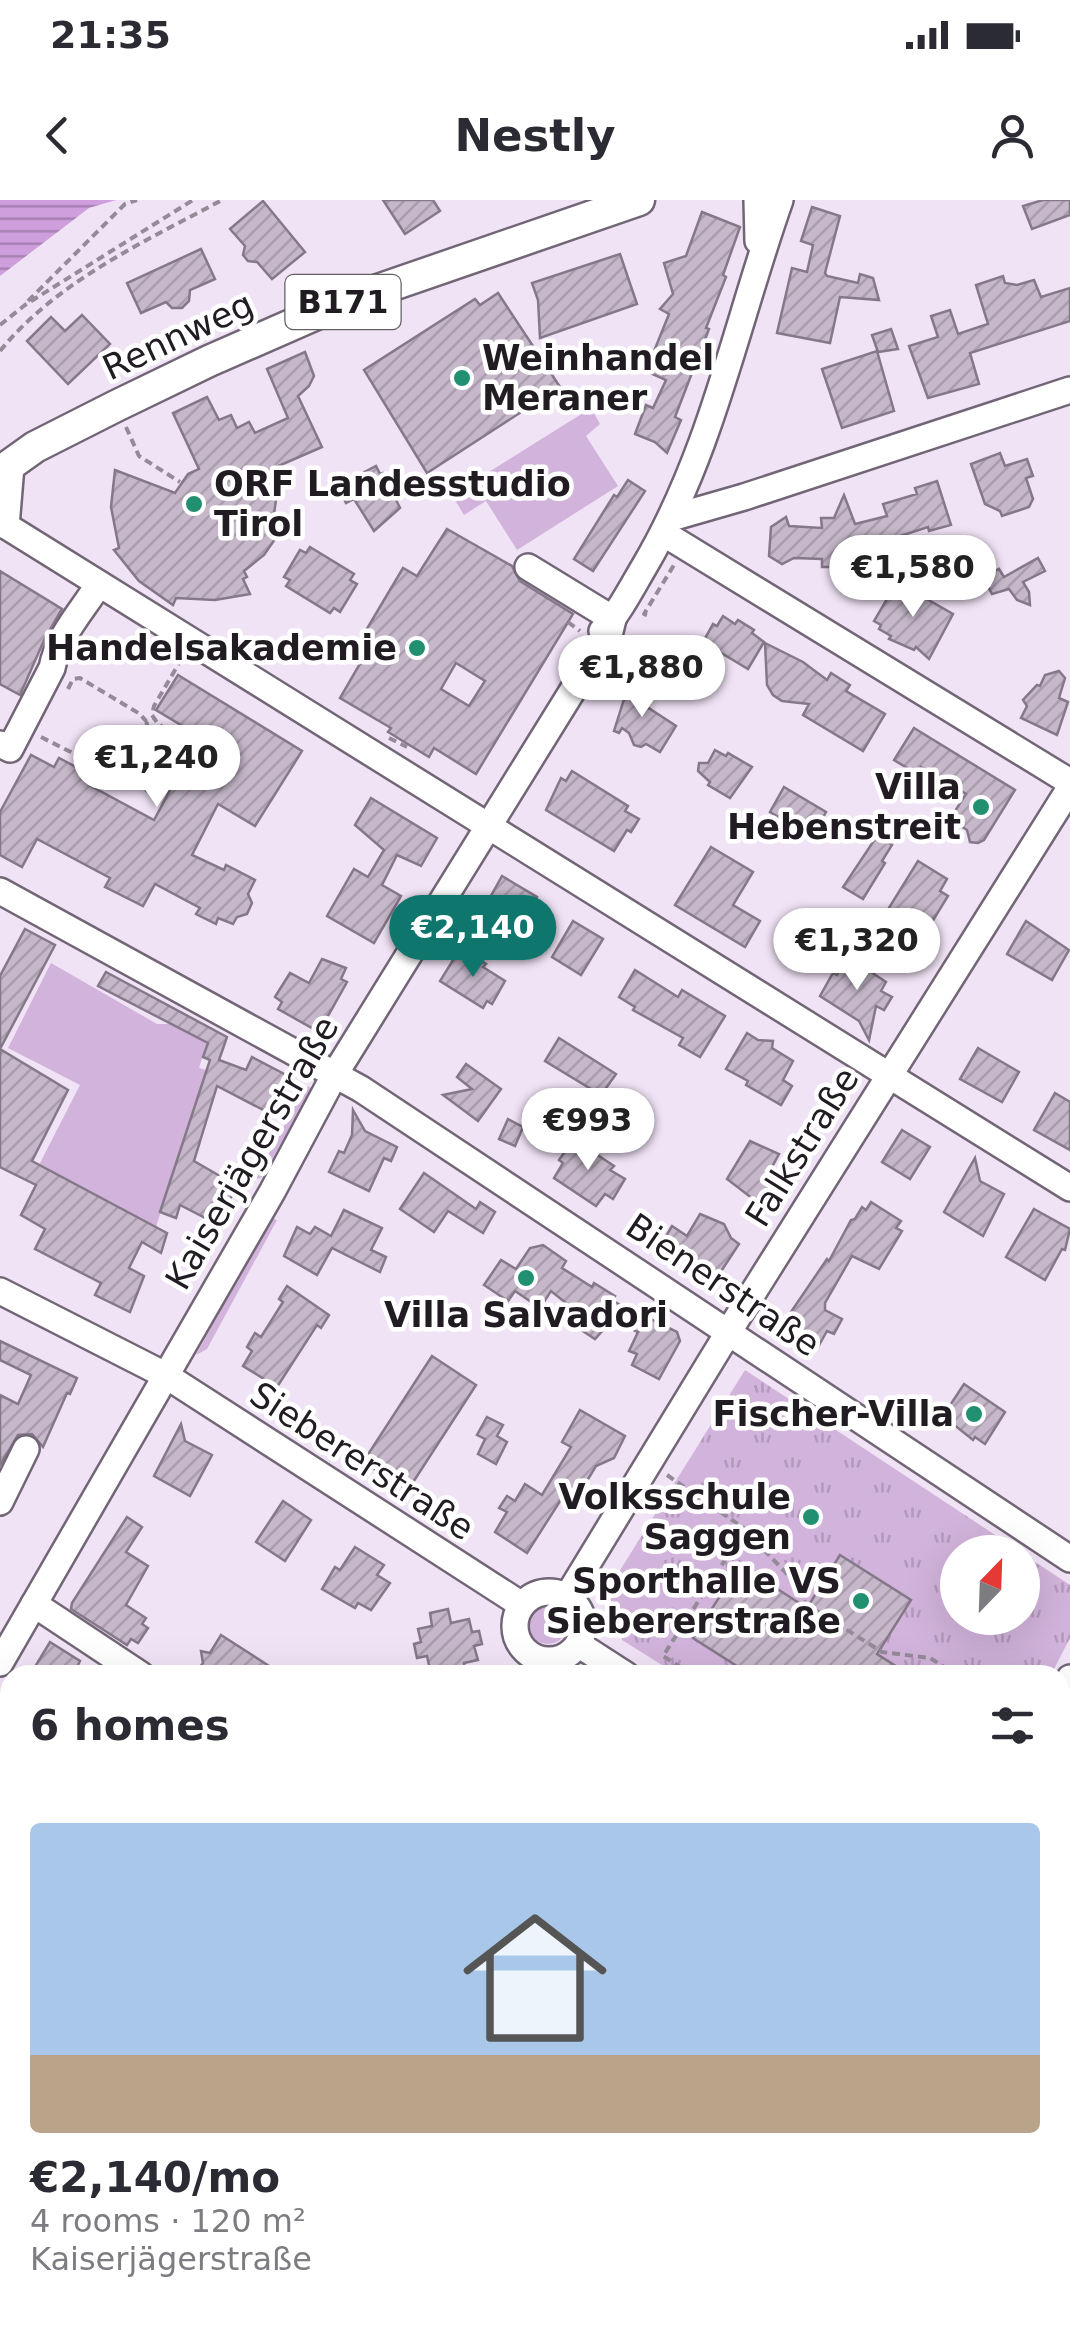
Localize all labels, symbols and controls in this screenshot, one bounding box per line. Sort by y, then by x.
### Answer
text: 21:35 [50,13,171,57]
icon: back [30,108,85,163]
icon: person [985,108,1040,163]
text: Nestly [454,109,616,162]
road number: B171 [286,275,400,329]
street label: Rennweg [97,284,259,388]
place label: Weinhandel Meraner [482,338,714,418]
marker: Weinhandel Meraner [451,367,473,389]
place label: ORF Landesstudio Tirol [214,464,571,544]
marker: ORF Landesstudio Tirol [183,493,205,515]
pin: €1,580 [832,535,994,620]
text: €1,580 [851,548,975,586]
place label: Handelsakademie [46,628,397,668]
pin: €1,880 [561,635,723,720]
marker: Handelsakademie [406,637,428,659]
text: €1,880 [580,648,704,686]
pin: €1,240 [76,725,238,810]
text: €1,240 [95,738,219,776]
place label: Villa Hebenstreit [727,767,961,847]
marker: Villa Hebenstreit [970,796,992,818]
pin: €2,140 [392,895,554,980]
text: €2,140 [411,908,535,946]
pin: €1,320 [776,908,938,993]
text: €1,320 [795,921,919,959]
street label: Kaiserjägerstraße [158,1009,346,1297]
street label: Falkstraße [737,1060,867,1234]
pin: €993 [529,1088,647,1173]
text: €993 [543,1101,633,1139]
street label: Bienerstraße [619,1206,827,1364]
marker: Villa Salvadori [515,1267,537,1289]
place label: Villa Salvadori [384,1295,668,1335]
street label: Siebererstraße [243,1374,481,1548]
place label: Fischer-Villa [713,1394,954,1434]
marker: Fischer-Villa [963,1403,985,1425]
place label: Volksschule Saggen [559,1477,791,1557]
marker: Volksschule Saggen [800,1506,822,1528]
north arrow [940,1535,1040,1635]
map controls [940,1535,1040,1635]
place label: Sporthalle VS Siebererstraße [546,1561,841,1641]
marker: Sporthalle VS Siebererstraße [850,1590,872,1612]
icon: filters [985,1698,1040,1753]
text: 6 homes [30,1701,230,1750]
icon: home [445,1888,625,2068]
text: €2,140/mo [30,2153,280,2202]
text: 4 rooms · 120 m² [30,2202,306,2240]
text: Kaiserjägerstraße [30,2240,312,2278]

